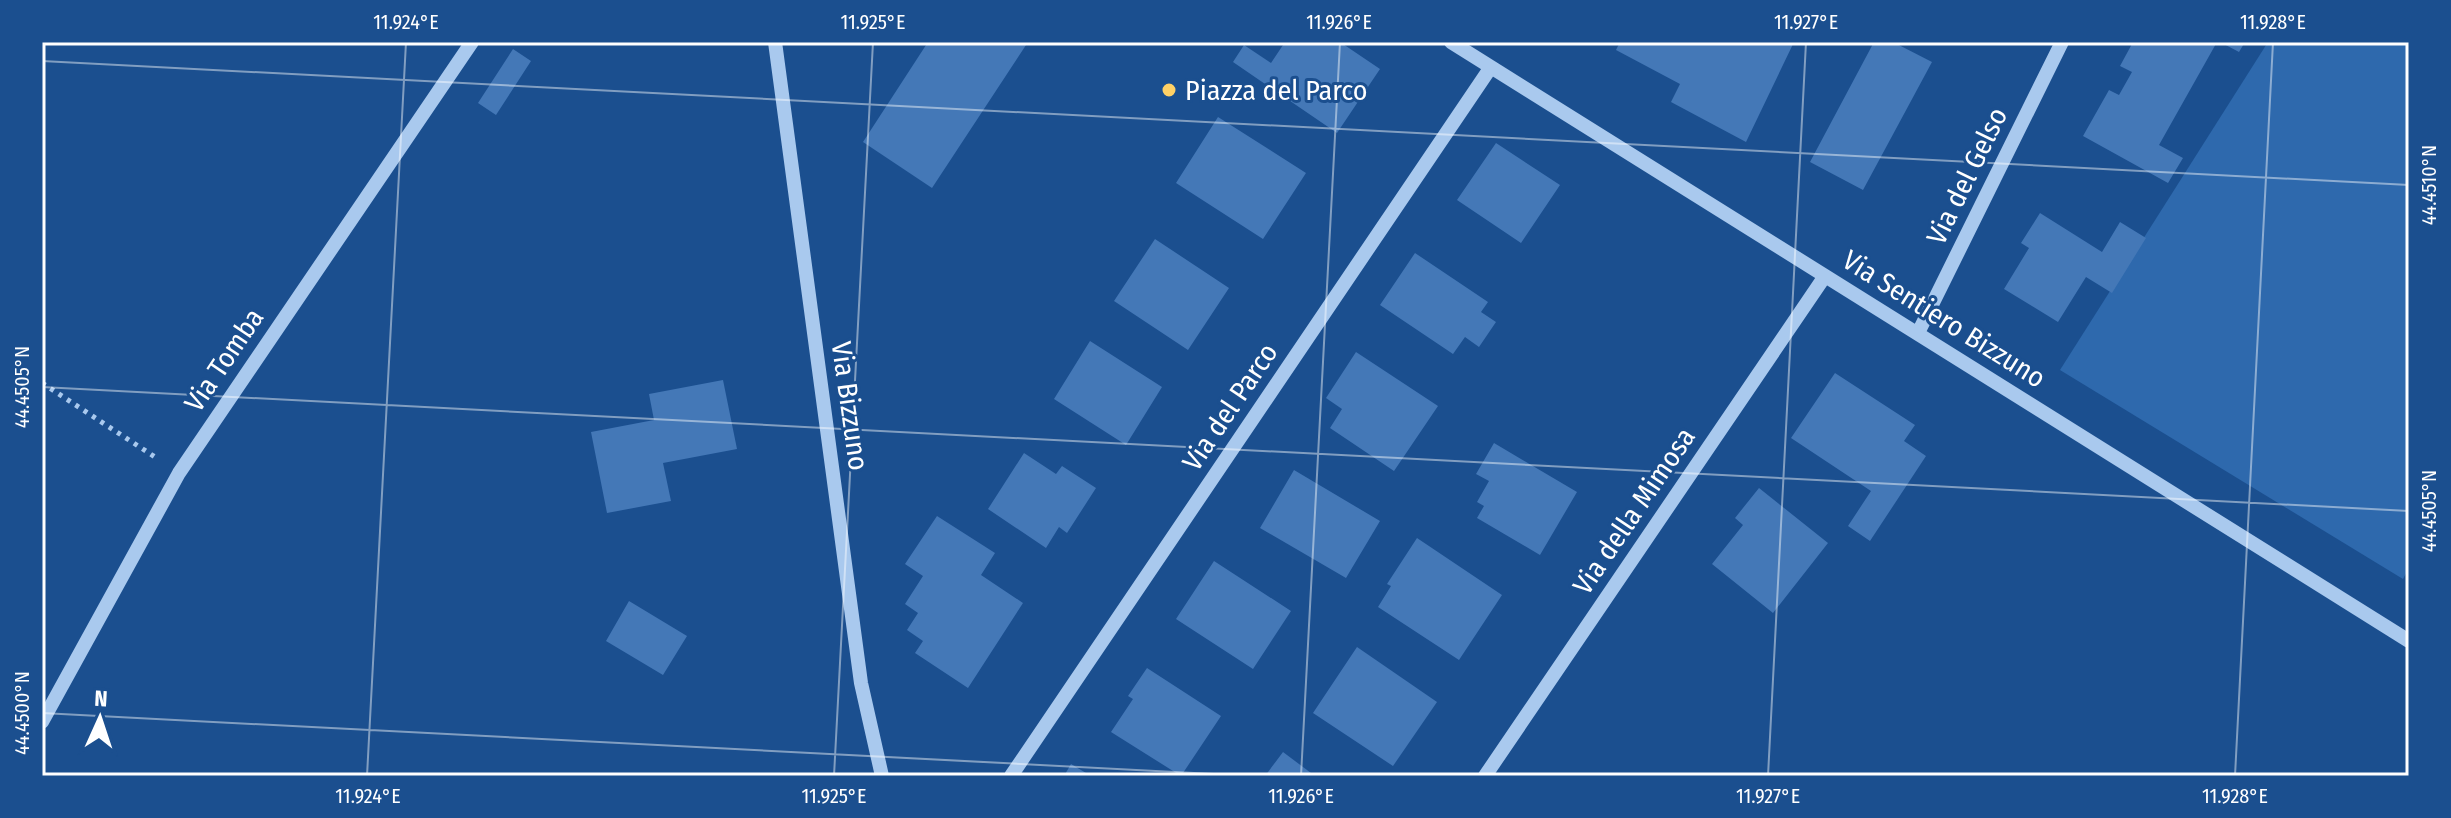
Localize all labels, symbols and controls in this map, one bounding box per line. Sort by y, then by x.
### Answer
text: 11.924°E [373,10,439,34]
text: 11.925°E [841,10,906,34]
text: 11.926°E [1306,10,1372,34]
text: 11.927°E [1774,10,1838,34]
text: 11.928°E [2240,10,2306,34]
place label: Piazza del Parco [1185,74,1367,107]
marker: Piazza del Parco [1160,81,1178,99]
street label: Via del Gelso [1920,102,2014,250]
text: 44.4510°N [2417,145,2441,225]
street label: Via Sentiero Bizzuno [1837,243,2051,395]
street label: Via Tomba [177,302,271,418]
street label: Via del Parco [1175,337,1285,477]
street label: Via Bizzuno [825,339,875,473]
text: 44.4505°N [10,346,34,428]
street label: Via della Mimosa [1566,421,1702,601]
text: 44.4505°N [2417,470,2441,552]
text: 44.4500°N [10,671,34,755]
north arrow [60,678,140,758]
text: N [94,685,108,712]
text: 11.924°E [335,784,401,808]
text: 11.925°E [802,784,867,808]
text: 11.926°E [1268,784,1334,808]
text: 11.927°E [1736,784,1800,808]
text: 11.928°E [2202,784,2268,808]

